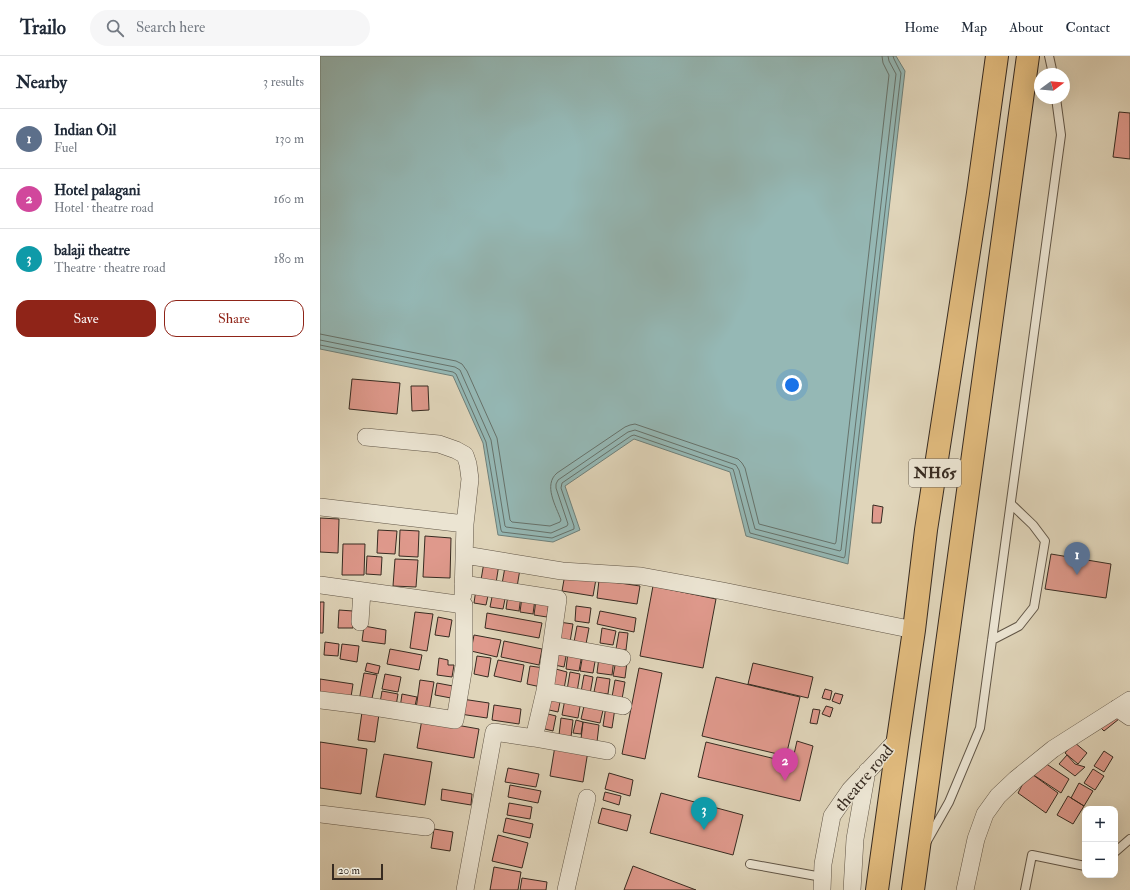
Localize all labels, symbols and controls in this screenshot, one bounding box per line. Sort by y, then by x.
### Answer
search box [90,10,370,46]
text: Trailo [20,16,66,40]
icon: search [104,17,126,39]
text: Search here [136,18,205,37]
text: Home [904,19,939,36]
text: Map [961,19,987,36]
text: About [1009,19,1043,36]
text: Contact [1065,19,1110,36]
north arrow [1034,68,1070,104]
text: Nearby [16,72,67,93]
text: 3 results [263,74,304,90]
text: Indian Oil [54,121,116,140]
text: 1 [27,131,31,147]
text: 130 m [275,131,304,147]
text: Fuel [54,140,77,156]
text: Hotel palagani [54,181,140,200]
text: 2 [26,191,32,207]
text: 160 m [273,191,304,207]
text: Hotel · theatre road [54,200,154,216]
text: balaji theatre [54,241,130,260]
text: 3 [27,251,32,267]
text: 180 m [274,251,304,267]
text: Theatre · theatre road [54,260,166,276]
button: Save [16,300,156,337]
button: Share [164,300,304,337]
your location [782,375,802,395]
road number: NH65 [909,459,961,487]
pin: 1 [1064,542,1090,575]
street label: theatre road [830,740,898,816]
pin: 2 [772,748,798,781]
pin: 3 [691,797,717,830]
map controls [1082,806,1118,878]
button: + [1082,806,1118,842]
button: − [1082,842,1118,878]
scale bar [332,862,383,881]
text: 20 m [338,864,360,877]

